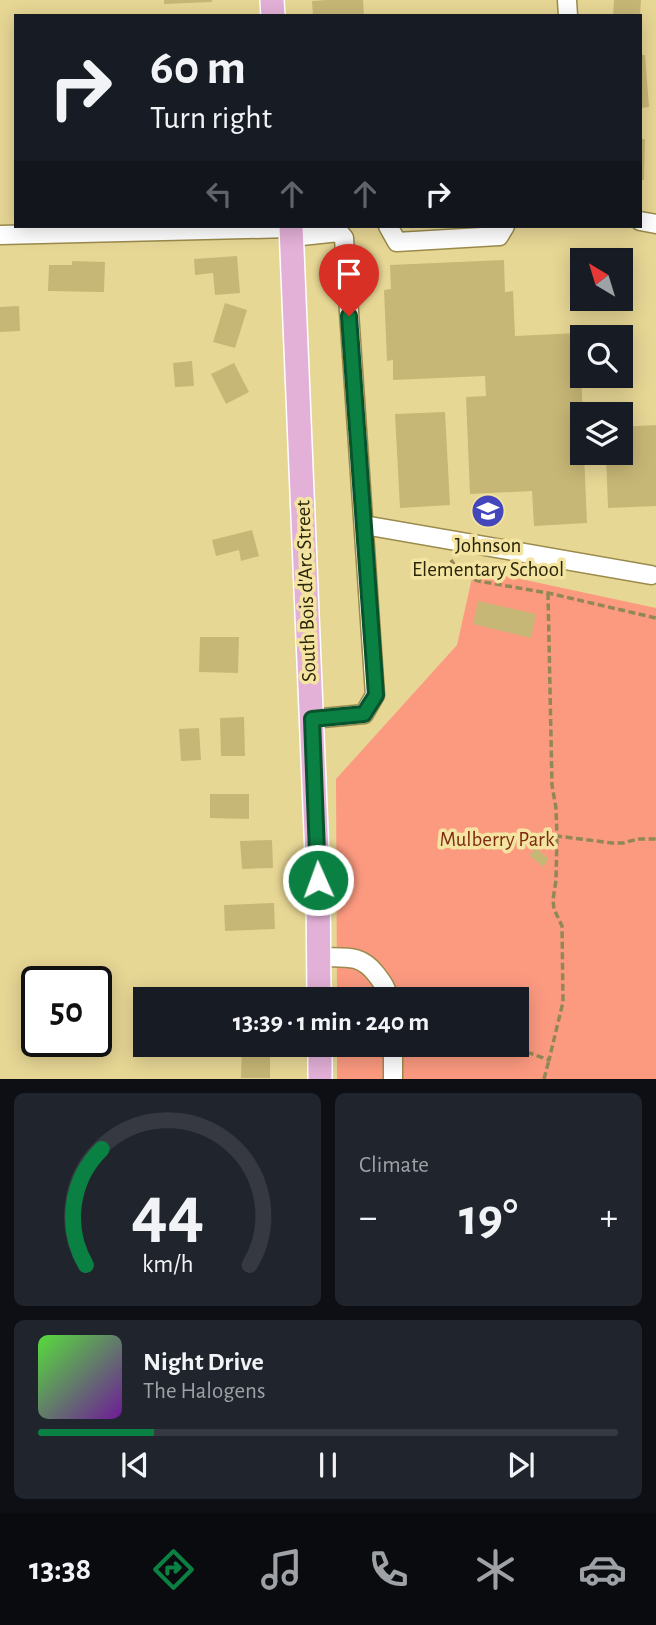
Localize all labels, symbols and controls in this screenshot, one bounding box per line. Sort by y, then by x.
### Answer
icon: right [35,42,126,133]
text: 60 m [150,44,246,93]
text: Turn right [150,102,272,134]
icon: left [200,175,238,213]
icon: ahead [273,175,311,213]
icon: ahead [346,175,384,213]
icon: right [419,175,457,213]
pin [319,244,379,316]
north arrow [570,248,634,312]
map controls [570,248,633,465]
icon: arrive [330,255,368,293]
button: search [570,325,633,388]
button: layers [570,402,633,465]
school or university icon: Johnson Elementary School [469,492,507,530]
street label: South Bois d'Arc Street [292,499,320,682]
place label: Johnson Elementary School [412,535,564,580]
park label: Mulberry Park [439,829,555,850]
position arrow [281,843,355,917]
speed limit sign: 50 [21,966,112,1057]
text: 13:39 · 1 min · 240 m [233,1009,429,1035]
text: Climate [359,1154,429,1177]
text: 44 [131,1178,204,1251]
text: 19° [459,1192,518,1244]
text: − [359,1199,377,1237]
text: + [600,1199,618,1237]
text: km/h [142,1252,193,1277]
text: Night Drive [143,1349,264,1375]
text: The Halogens [143,1380,265,1403]
icon: previous [116,1446,154,1484]
icon: pause [309,1446,347,1484]
icon: next [502,1446,540,1484]
icon: directions [149,1545,198,1594]
icon: music [257,1545,306,1594]
icon: phone [364,1545,413,1594]
icon: climate [471,1545,520,1594]
icon: car [578,1545,627,1594]
text: 13:38 [29,1553,91,1585]

